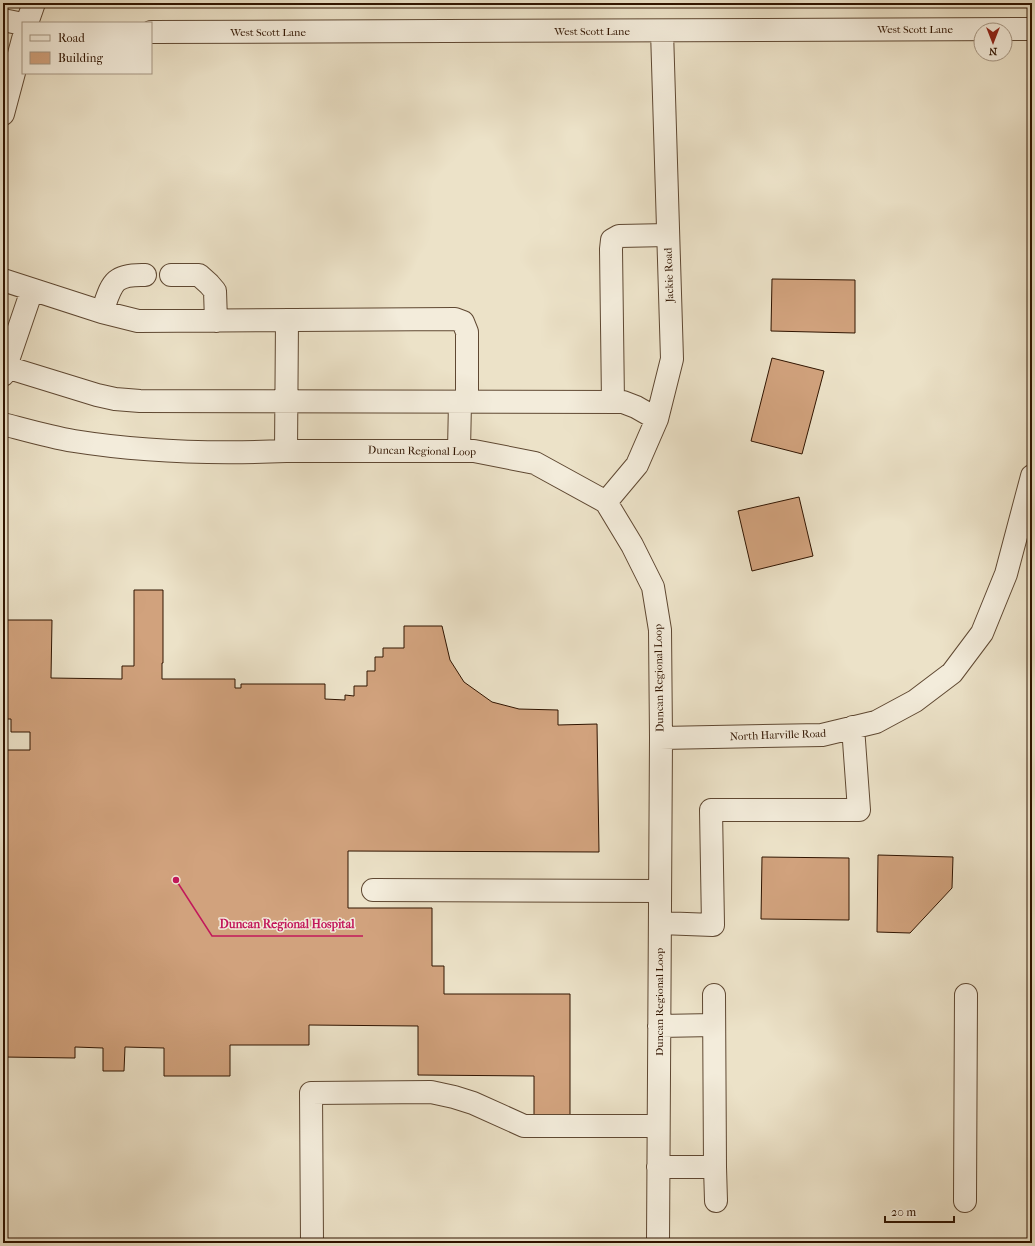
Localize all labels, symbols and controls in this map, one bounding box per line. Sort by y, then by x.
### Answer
legend [22,22,152,74]
north arrow [973,22,1013,62]
street label: West Scott Lane [876,23,953,36]
street label: West Scott Lane [553,25,630,38]
street label: West Scott Lane [229,26,306,39]
text: Road [58,31,85,45]
text: N [988,45,997,58]
text: Building [58,51,103,65]
street label: Jackie Road [662,246,676,304]
street label: Duncan Regional Loop [368,444,476,458]
street label: Duncan Regional Loop [652,624,666,732]
street label: North Harville Road [730,727,827,743]
callout: Duncan Regional Hospital [212,912,363,936]
text: Duncan Regional Hospital [220,917,355,932]
street label: Duncan Regional Loop [653,948,666,1056]
scale bar [885,1198,954,1224]
text: 20 m [891,1205,916,1219]

